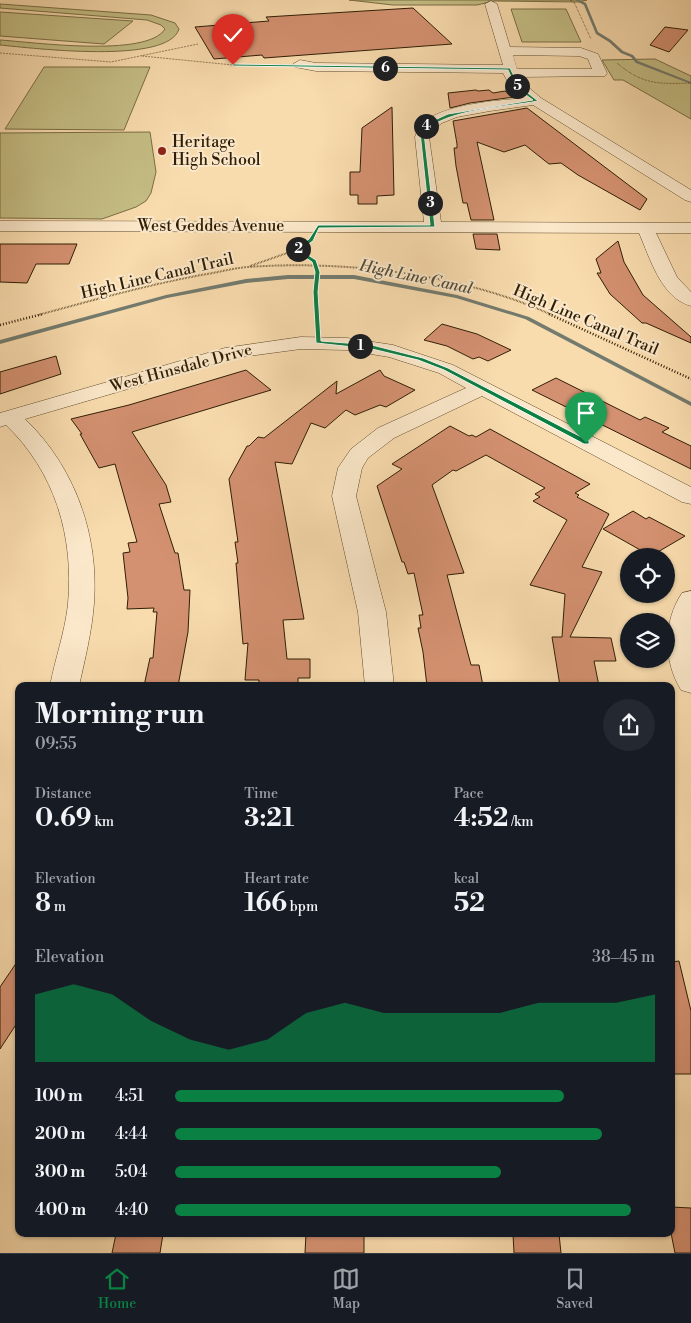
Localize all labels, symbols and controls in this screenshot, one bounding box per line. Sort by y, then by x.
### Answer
pin [212,14,254,65]
icon: check [219,21,247,49]
pin: 6 [372,56,398,80]
text: 6 [381,59,390,77]
pin: 5 [504,74,530,98]
text: 5 [513,77,522,95]
pin: 4 [414,114,438,138]
text: 4 [422,117,431,135]
place label: Heritage High School [172,132,261,170]
marker: Heritage High School [156,145,168,157]
pin: 3 [418,190,442,216]
text: 3 [426,194,435,212]
street label: West Geddes Avenue [137,216,284,236]
pin: 2 [286,236,310,262]
text: 2 [294,240,303,258]
street label: High Line Canal Trail [79,249,236,303]
water label: High Line Canal [357,255,475,299]
street label: High Line Canal Trail [510,280,662,360]
pin: 1 [348,334,372,358]
text: 1 [357,337,364,355]
street label: West Hinsdale Drive [107,339,254,397]
pin [565,392,607,443]
icon: arrive [572,399,600,427]
map controls [620,548,675,668]
button: locate [620,548,675,603]
button: layers [620,613,675,668]
text: Morning run [35,697,204,732]
button: share [603,699,655,751]
text: 09:55 [35,734,77,754]
text: Distance [35,785,92,803]
text: Time [244,785,278,803]
text: Pace [454,785,484,803]
text: 0.69 [35,803,92,834]
text: 3:21 [244,803,294,834]
text: 4:52 [454,803,508,834]
text: km [92,813,114,831]
text: /km [508,813,534,831]
text: Elevation [35,870,96,888]
text: Heart rate [244,870,309,888]
text: kcal [454,870,479,888]
text: 8 [35,888,51,919]
text: 166 [244,888,287,919]
text: 52 [454,888,485,919]
text: m [51,898,66,916]
text: bpm [287,898,318,916]
text: Elevation [35,947,104,967]
text: 38–45 m [592,947,655,967]
text: 100 m [35,1086,83,1106]
text: 4:51 [115,1086,144,1106]
text: 200 m [35,1124,85,1144]
text: 4:44 [115,1124,148,1144]
text: 300 m [35,1162,85,1182]
text: 5:04 [115,1162,148,1182]
text: 400 m [35,1200,86,1220]
text: 4:40 [115,1200,148,1220]
tab: Home [98,1265,136,1313]
tab: Map [332,1265,360,1313]
tab: Saved [556,1265,593,1313]

